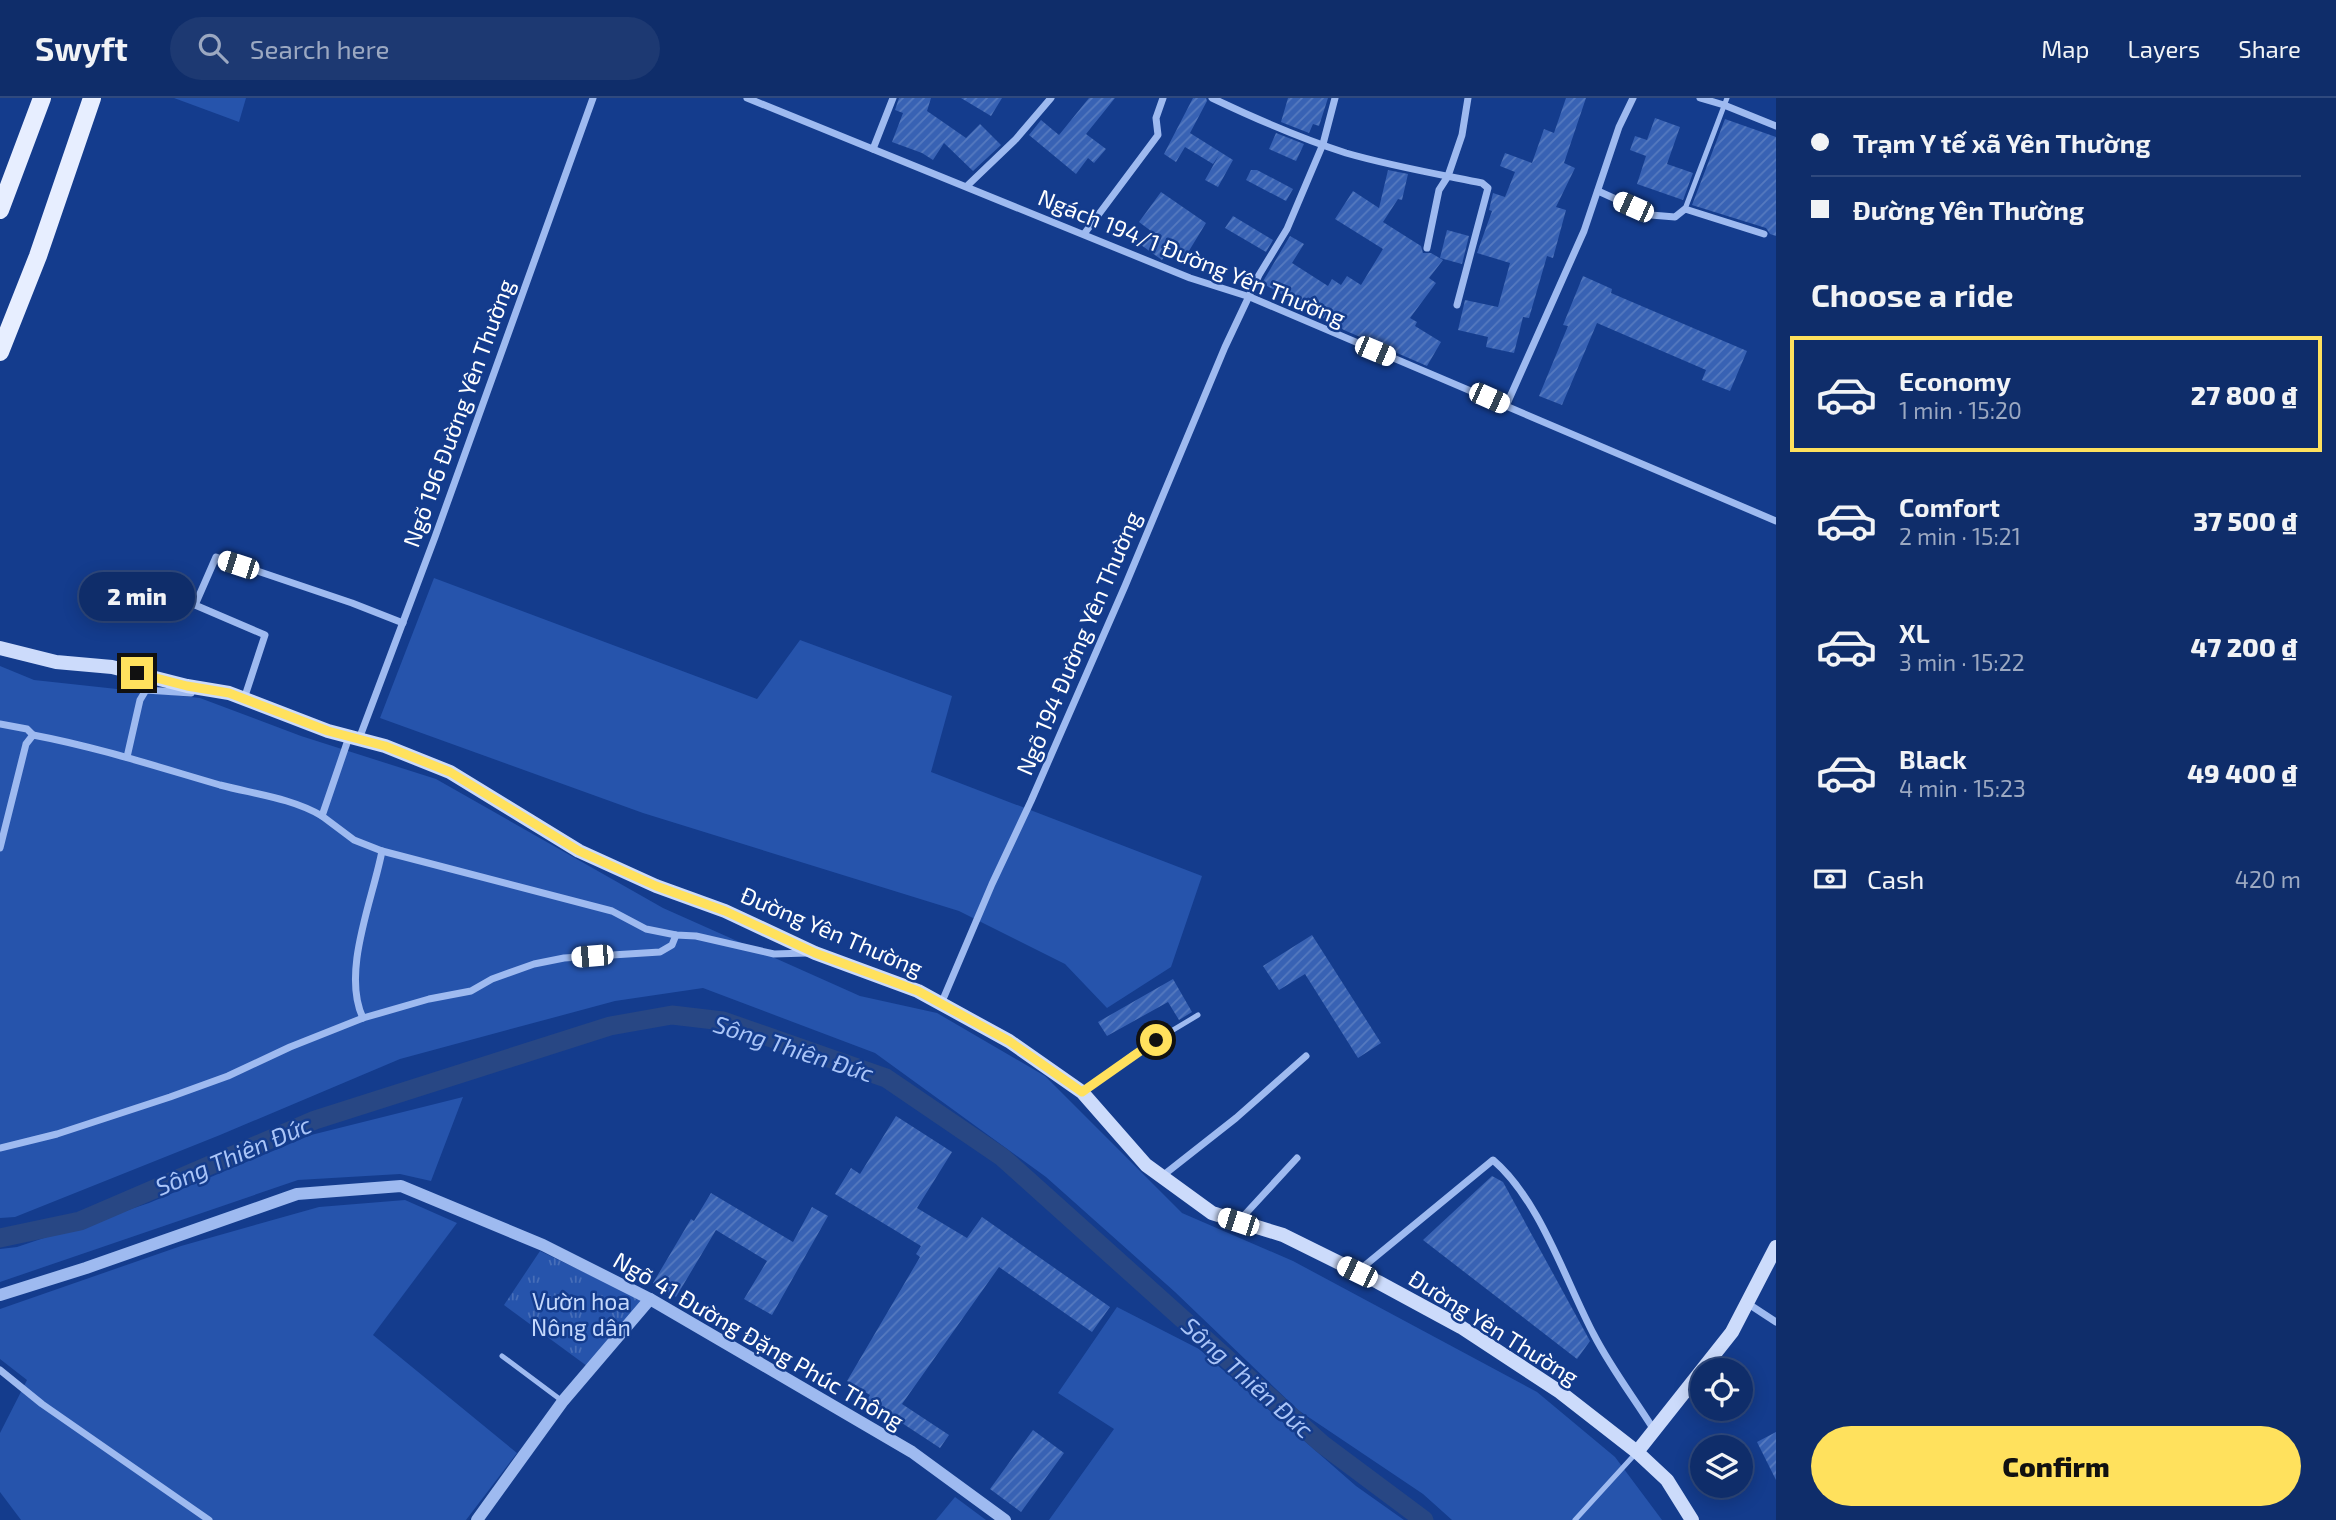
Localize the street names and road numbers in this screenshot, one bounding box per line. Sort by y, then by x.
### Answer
street label: Ngách 194/1 Đường Yên Thường [1034,182,1350,332]
street label: Ngõ 196 Đường Yên Thường [396,275,520,551]
street label: Ngõ 194 Đường Yên Thường [1010,507,1146,779]
street label: Đường Yên Thường [737,880,927,982]
street label: Ngõ 41 Đường Đặng Phúc Thông [609,1245,909,1435]
street label: Đường Yên Thường [1404,1263,1584,1391]

